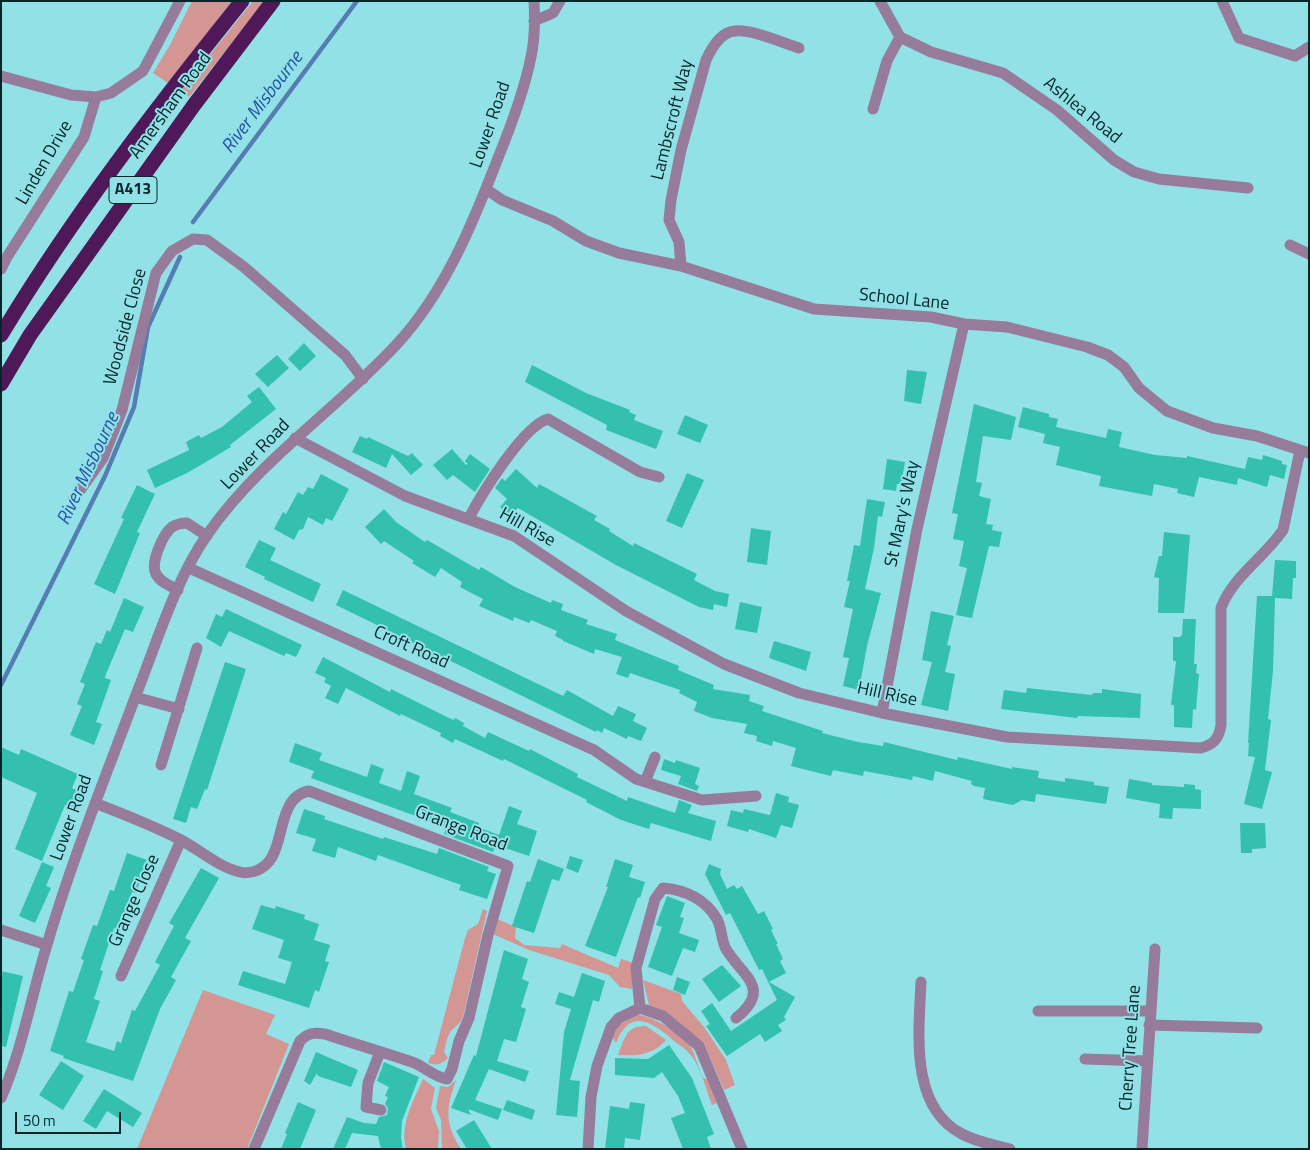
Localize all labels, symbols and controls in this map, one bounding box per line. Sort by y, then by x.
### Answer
water label: River Misbourne [217,48,309,158]
street label: Amersham Road [125,49,217,163]
street label: Lambscroft Way [648,57,698,183]
street label: Ashlea Road [1039,73,1125,149]
street label: Lower Road [466,79,516,171]
street label: Linden Drive [12,117,78,209]
road number: A413 [109,176,157,204]
street label: Woodside Close [100,266,152,388]
street label: School Lane [858,285,950,315]
water label: River Misbourne [53,409,125,529]
street label: Lower Road [217,415,295,495]
street label: St Mary's Way [881,459,925,569]
street label: Hill Rise [495,504,559,552]
street label: Croft Road [370,622,452,674]
street label: Hill Rise [855,678,919,712]
street label: Lower Road [46,772,98,864]
street label: Grange Road [412,801,510,857]
street label: Grange Close [105,851,165,951]
street label: Cherry Tree Lane [1116,984,1146,1112]
scale bar [18,1102,124,1134]
text: 50 m [23,1109,56,1132]

